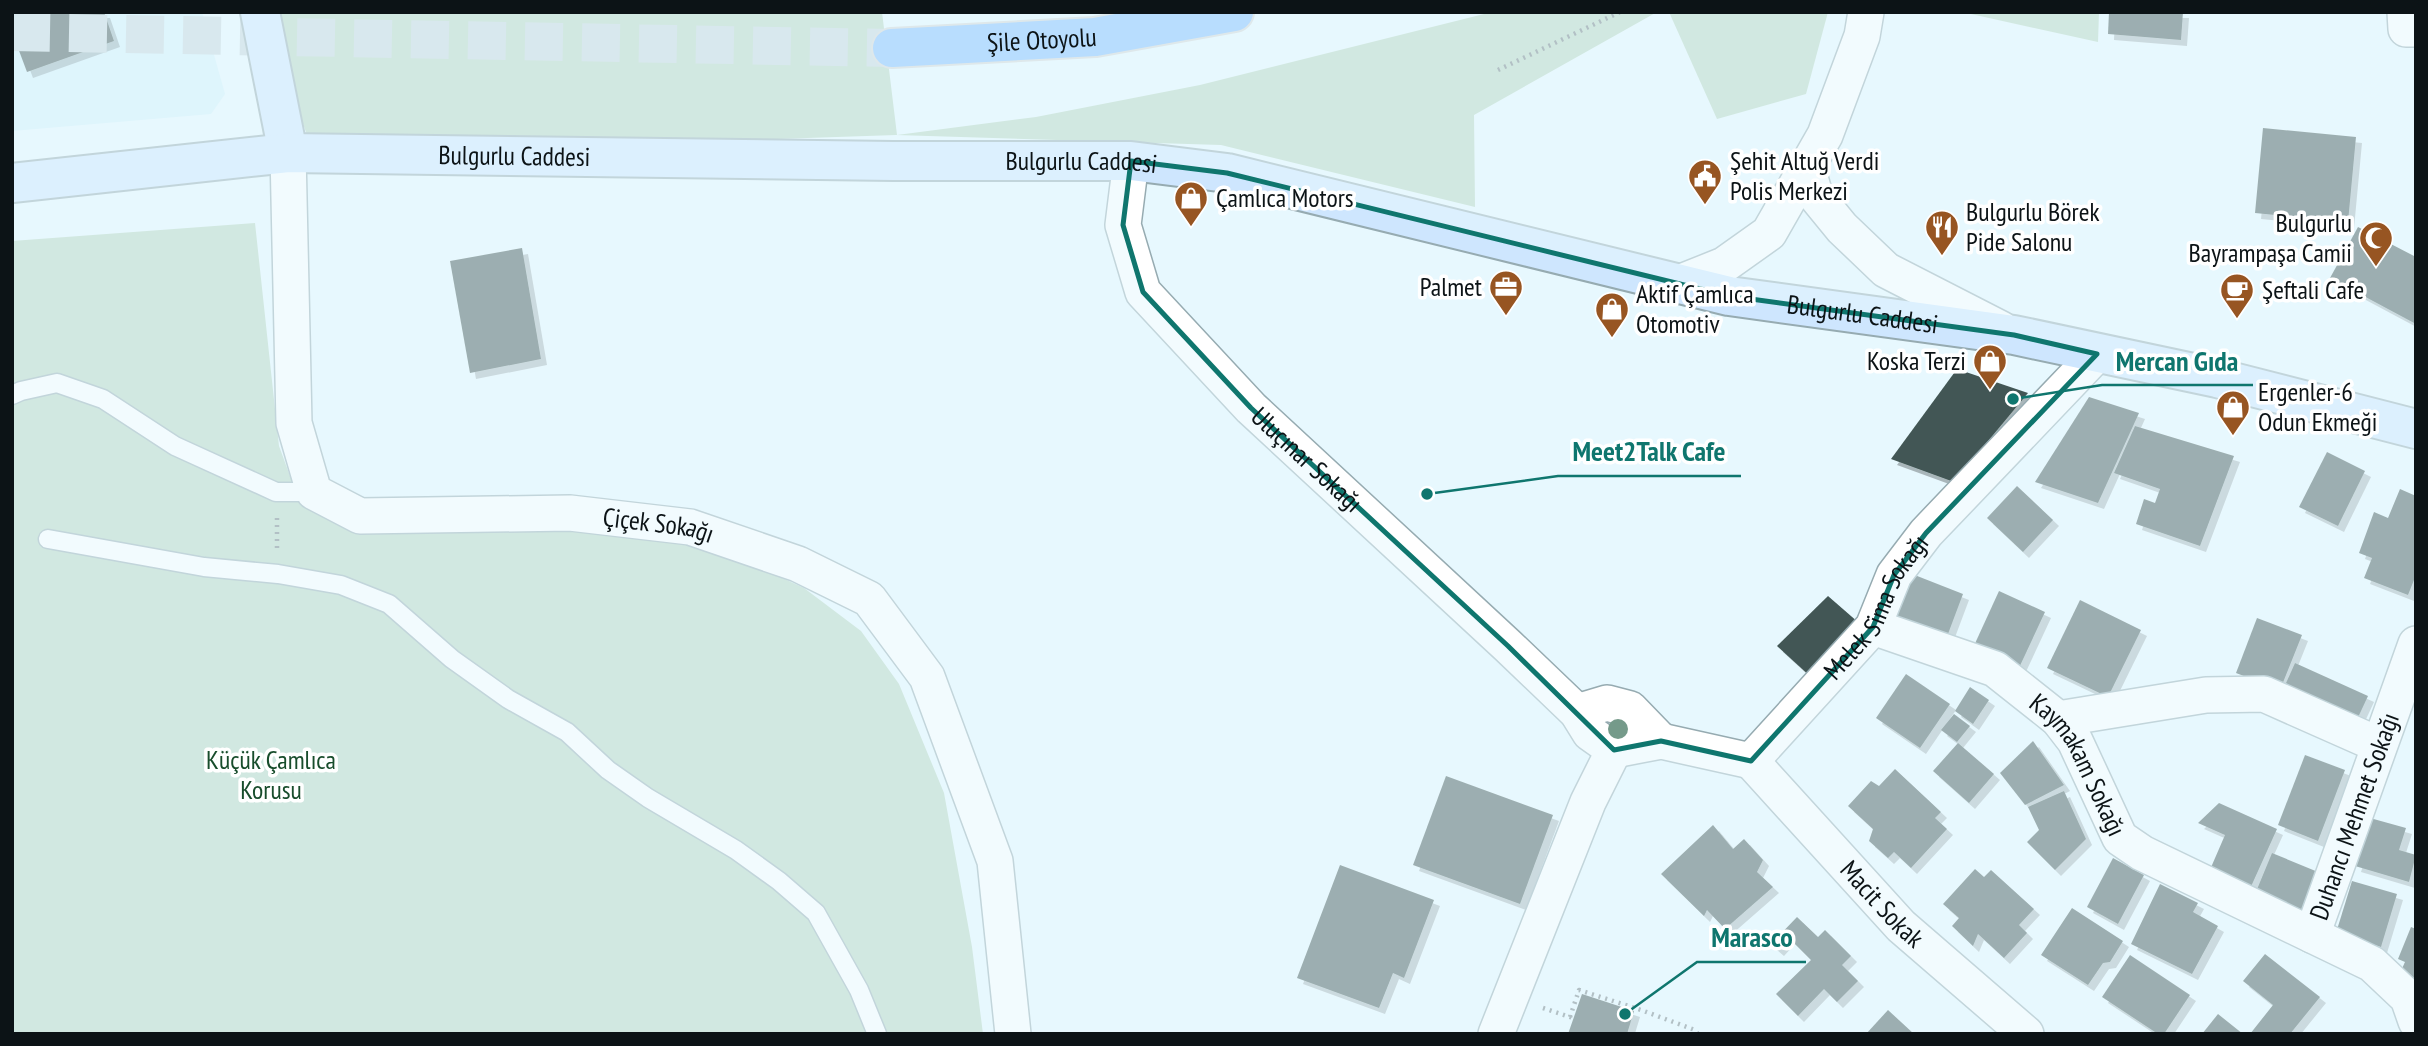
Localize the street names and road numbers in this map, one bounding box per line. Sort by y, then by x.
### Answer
street label: Şile Otoyolu [986,20,1097,59]
street label: Bulgurlu Caddesi [438,138,591,173]
street label: Bulgurlu Caddesi [1005,144,1159,180]
street label: Bulgurlu Caddesi [1785,287,1940,340]
street label: Uluçınar Sokağı [1245,400,1370,519]
street label: Çiçek Sokağı [601,500,719,550]
street label: Melek Sima Sokağı [1816,527,1935,686]
street label: Kaymakam Sokağı [2023,686,2134,841]
street label: Duhancı Mehmet Sokağı [2302,708,2406,924]
street label: Macit Sokak [1833,853,1931,954]

